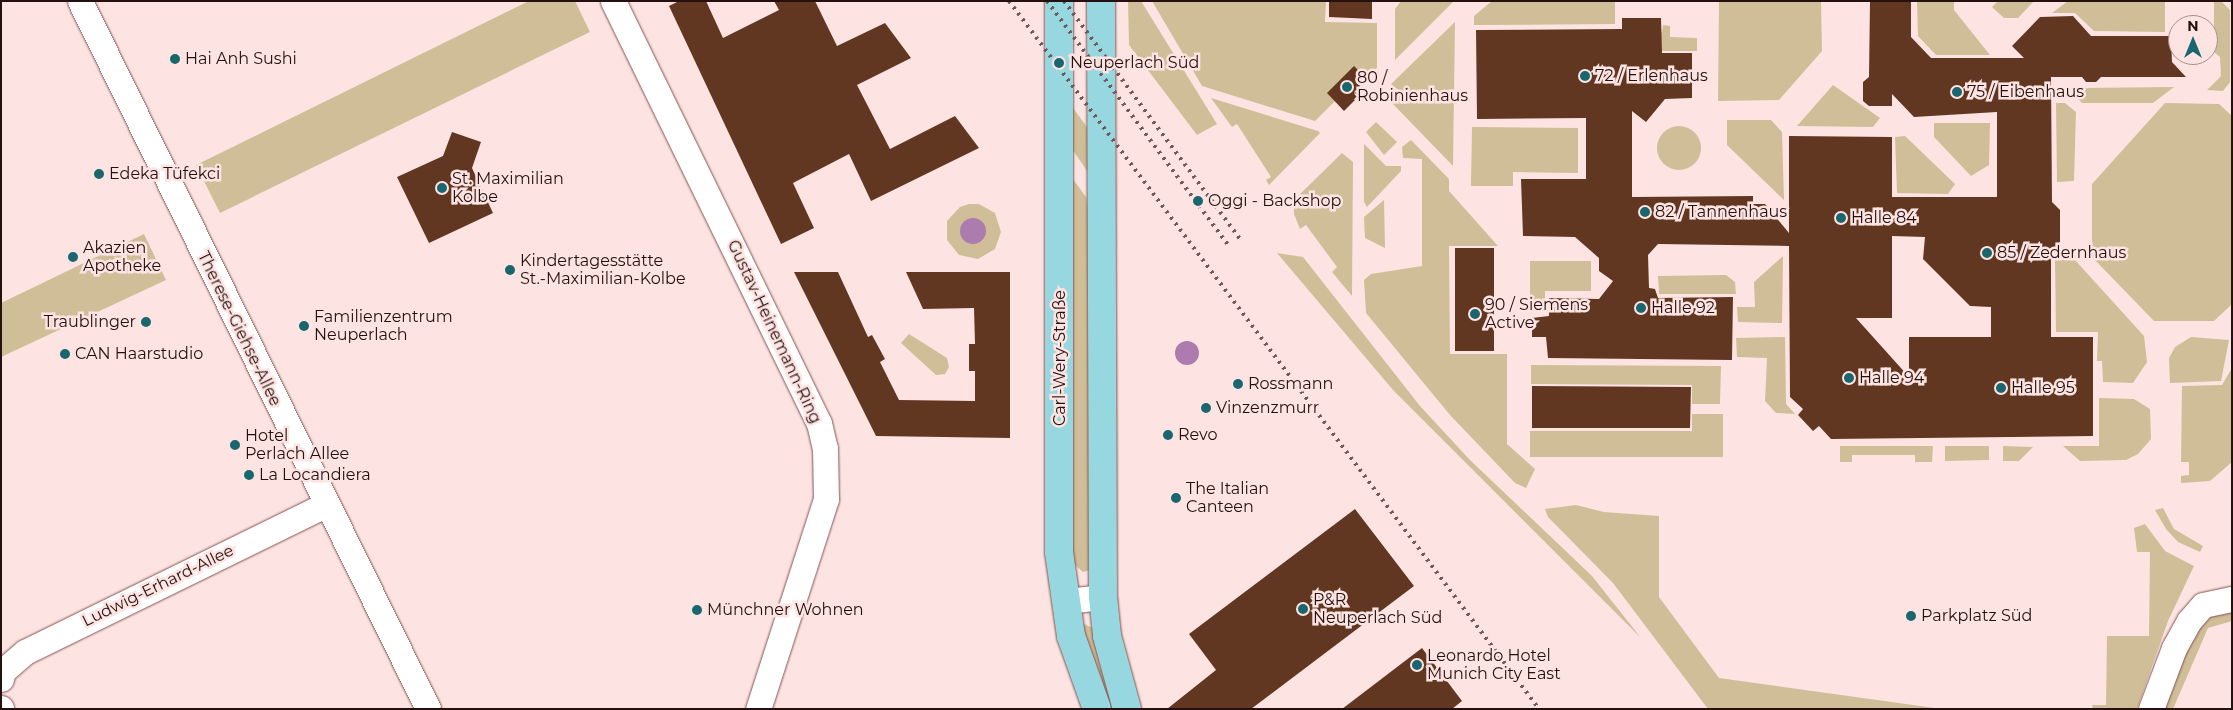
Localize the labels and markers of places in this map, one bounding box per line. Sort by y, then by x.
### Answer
place label: Hai Anh Sushi [185,49,297,69]
marker: Hai Anh Sushi [169,53,181,65]
place label: Neuperlach Süd [1070,53,1199,73]
marker: Neuperlach Süd [1052,56,1066,70]
place label: 72 / Erlenhaus [1595,66,1708,86]
place label: 80 / Robinienhaus [1357,68,1468,106]
marker: 72 / Erlenhaus [1579,70,1591,82]
marker: 80 / Robinienhaus [1341,81,1353,93]
place label: 75 / Eibenhaus [1967,82,2084,102]
marker: 75 / Eibenhaus [1951,86,1963,98]
place label: Edeka Tüfekci [109,164,220,184]
marker: Edeka Tüfekci [93,168,105,180]
place label: St. Maximilian Kolbe [452,169,564,207]
marker: St. Maximilian Kolbe [436,182,448,194]
place label: Oggi - Backshop [1208,191,1341,211]
marker: Oggi - Backshop [1192,195,1204,207]
place label: 82 / Tannenhaus [1655,202,1787,222]
marker: 82 / Tannenhaus [1639,206,1651,218]
place label: Halle 84 [1851,208,1917,228]
marker: Halle 84 [1835,212,1847,224]
place label: Akazien Apotheke [83,238,161,276]
place label: 85 / Zedernhaus [1997,243,2126,263]
marker: 85 / Zedernhaus [1981,247,1993,259]
marker: Akazien Apotheke [67,251,79,263]
place label: Kindertagesstätte St.-Maximilian-Kolbe [520,251,686,289]
marker: Kindertagesstätte St.-Maximilian-Kolbe [504,264,516,276]
place label: 90 / Siemens Active [1485,295,1588,333]
place label: Halle 92 [1651,298,1715,318]
marker: Halle 92 [1635,302,1647,314]
place label: Familienzentrum Neuperlach [314,307,453,345]
marker: 90 / Siemens Active [1469,308,1481,320]
place label: Traublinger [44,312,136,332]
marker: Traublinger [140,316,152,328]
marker: Familienzentrum Neuperlach [298,320,310,332]
place label: CAN Haarstudio [75,344,203,364]
marker: CAN Haarstudio [59,348,71,360]
place label: Halle 94 [1859,368,1924,388]
marker: Halle 94 [1843,372,1855,384]
place label: Rossmann [1248,374,1333,394]
marker: Rossmann [1232,378,1244,390]
place label: Halle 95 [2011,378,2075,398]
marker: Halle 95 [1995,382,2007,394]
place label: Vinzenzmurr [1216,398,1319,418]
marker: Vinzenzmurr [1200,402,1212,414]
place label: Revo [1178,425,1218,445]
place label: Hotel Perlach Allee [245,426,349,464]
marker: Revo [1162,429,1174,441]
marker: Hotel Perlach Allee [229,439,241,451]
place label: La Locandiera [259,465,371,485]
marker: La Locandiera [243,469,255,481]
place label: The Italian Canteen [1186,479,1269,517]
marker: The Italian Canteen [1170,492,1182,504]
place label: P&R Neuperlach Süd [1313,590,1442,628]
place label: Münchner Wohnen [707,600,864,620]
marker: P&R Neuperlach Süd [1297,603,1309,615]
marker: Münchner Wohnen [691,604,703,616]
place label: Parkplatz Süd [1921,606,2032,626]
marker: Parkplatz Süd [1905,610,1917,622]
place label: Leonardo Hotel Munich City East [1427,646,1561,684]
marker: Leonardo Hotel Munich City East [1411,659,1423,671]

